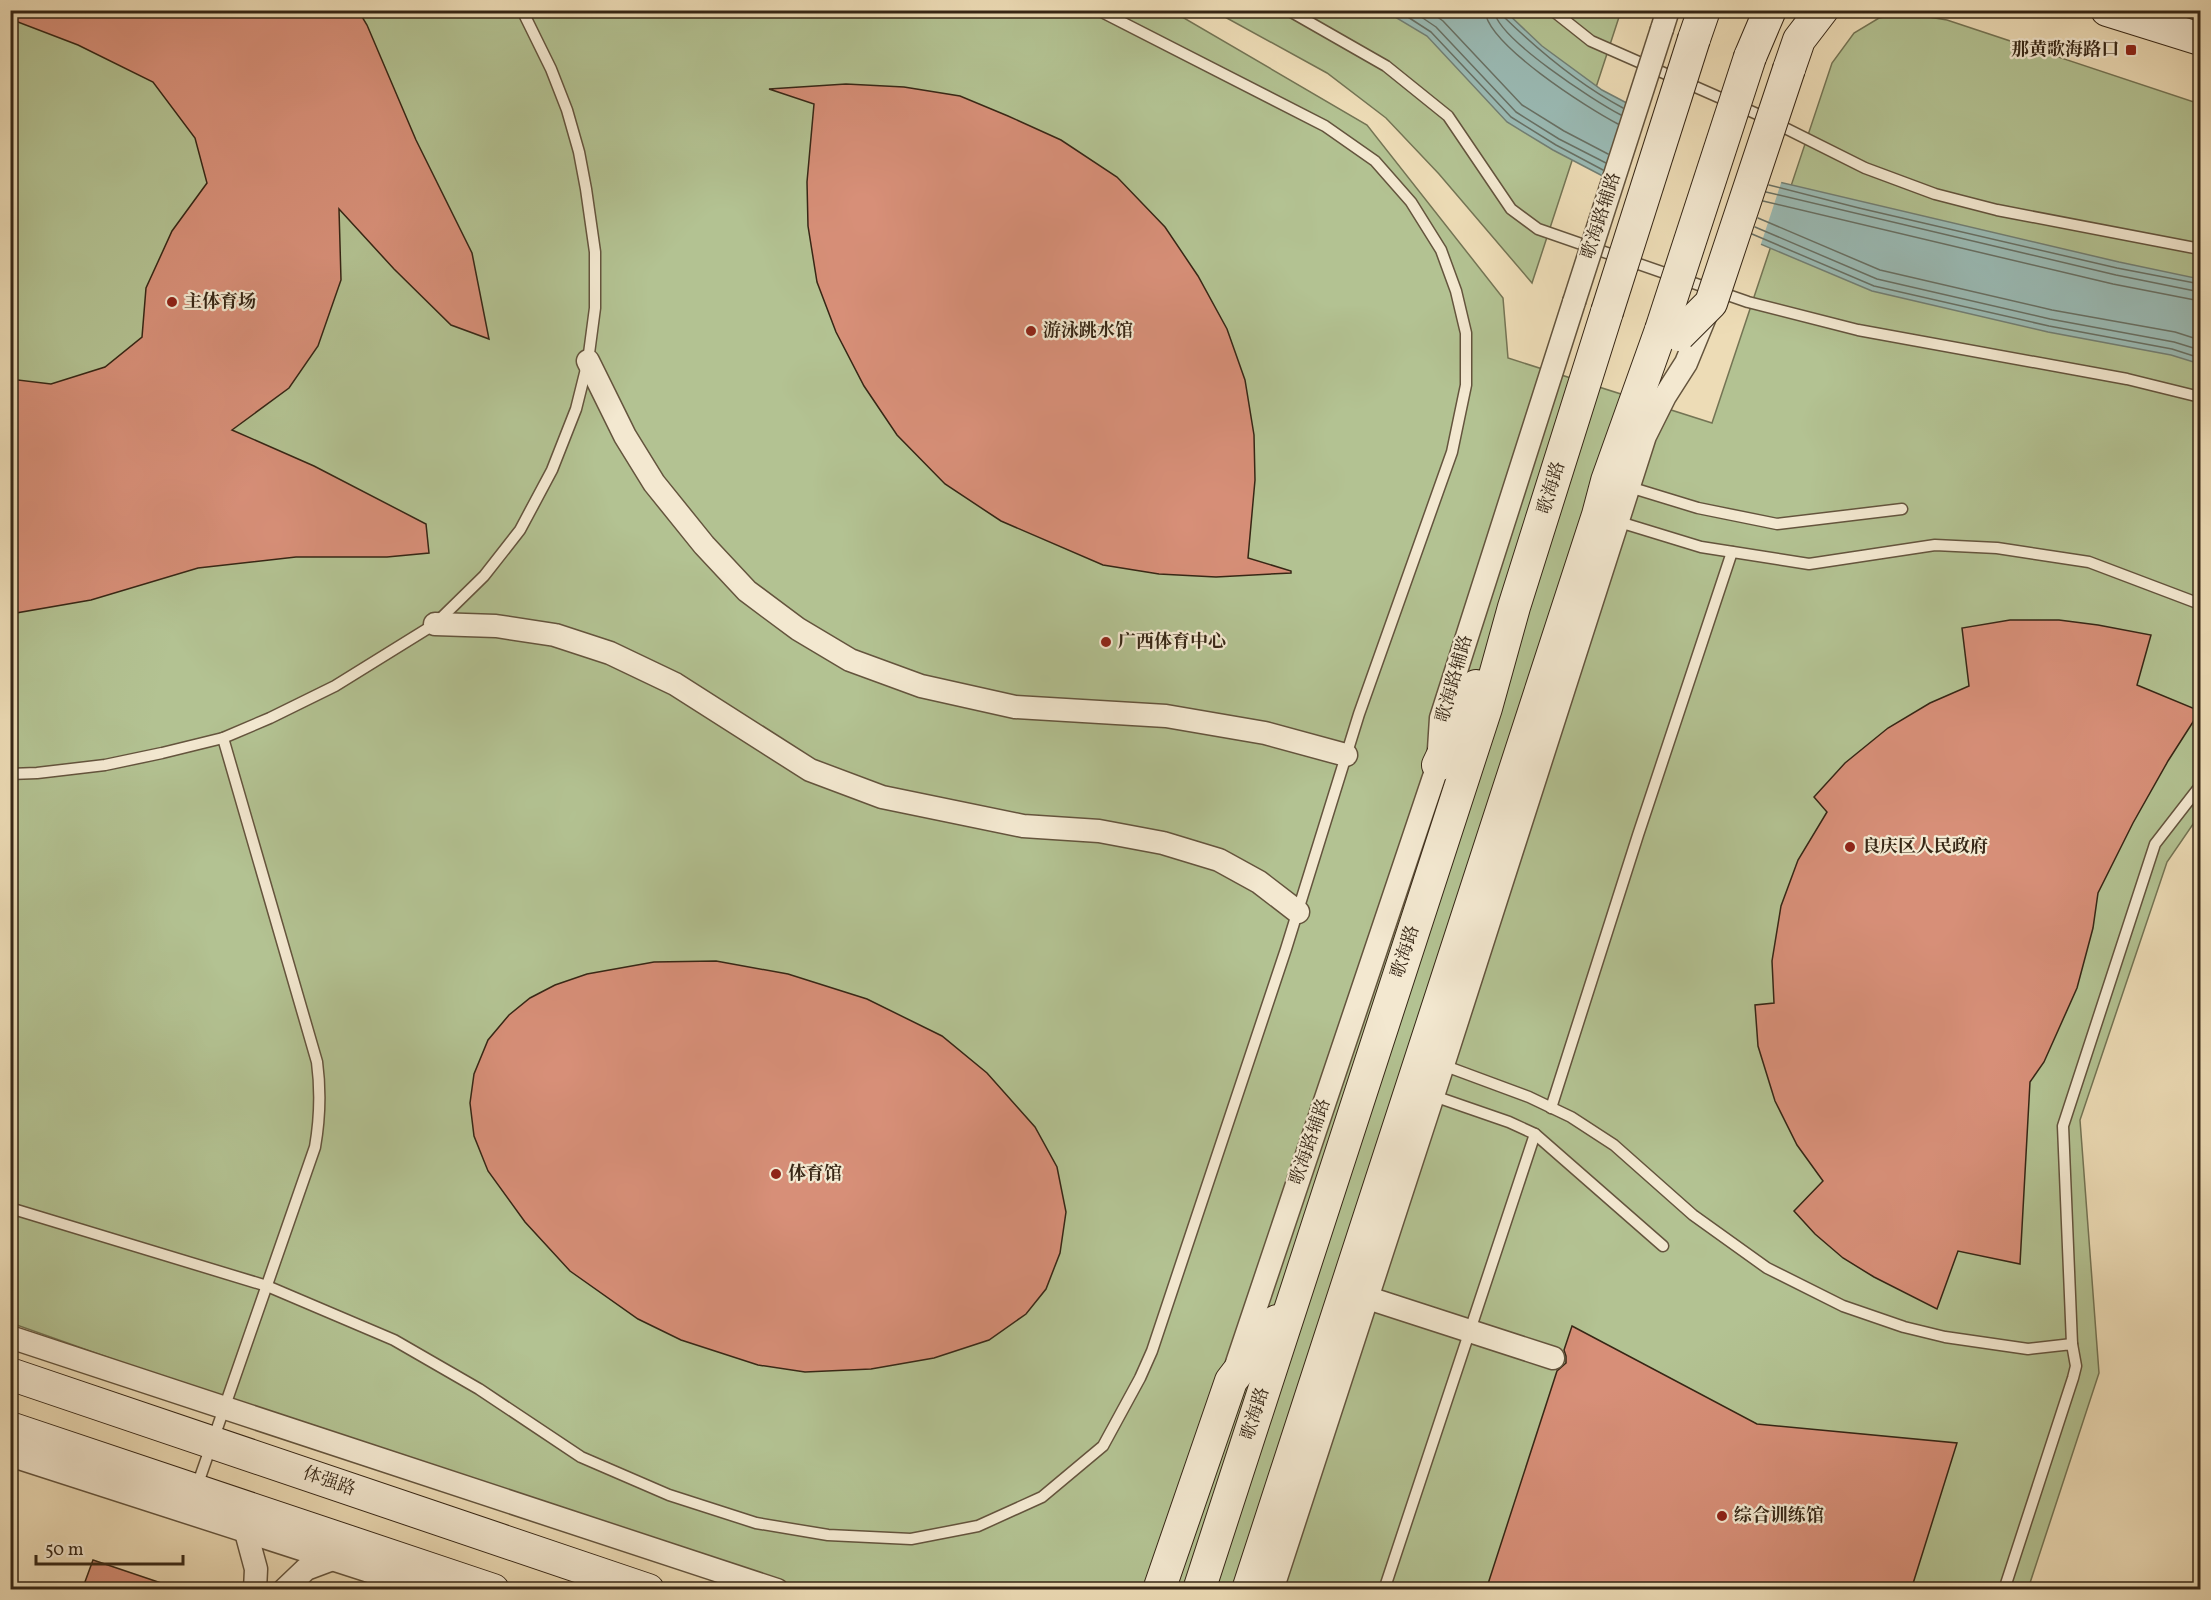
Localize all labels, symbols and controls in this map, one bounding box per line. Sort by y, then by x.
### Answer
place label: 那黄歌海路口 [2011,38,2119,63]
marker: 那黄歌海路口 [2124,43,2138,57]
street label: 歌海路辅路 [1576,169,1628,263]
place label: 主体育场 [184,290,256,315]
marker: 主体育场 [165,295,179,309]
place label: 游泳跳水馆 [1043,319,1133,344]
marker: 游泳跳水馆 [1024,324,1038,338]
street label: 歌海路 [1532,459,1572,517]
place label: 广西体育中心 [1118,630,1226,655]
street label: 歌海路辅路 [1431,632,1479,726]
marker: 广西体育中心 [1099,635,1113,649]
place label: 良庆区人民政府 [1862,835,1988,860]
marker: 良庆区人民政府 [1843,840,1857,854]
street label: 歌海路 [1386,922,1426,982]
street label: 歌海路辅路 [1285,1095,1337,1189]
place label: 体育馆 [788,1162,842,1187]
marker: 体育馆 [769,1167,783,1181]
street label: 歌海路 [1236,1384,1276,1444]
street label: 体强路 [299,1461,359,1503]
place label: 综合训练馆 [1734,1504,1824,1529]
marker: 综合训练馆 [1715,1509,1729,1523]
scale bar [36,1528,183,1566]
text: 50 m [45,1538,84,1563]

